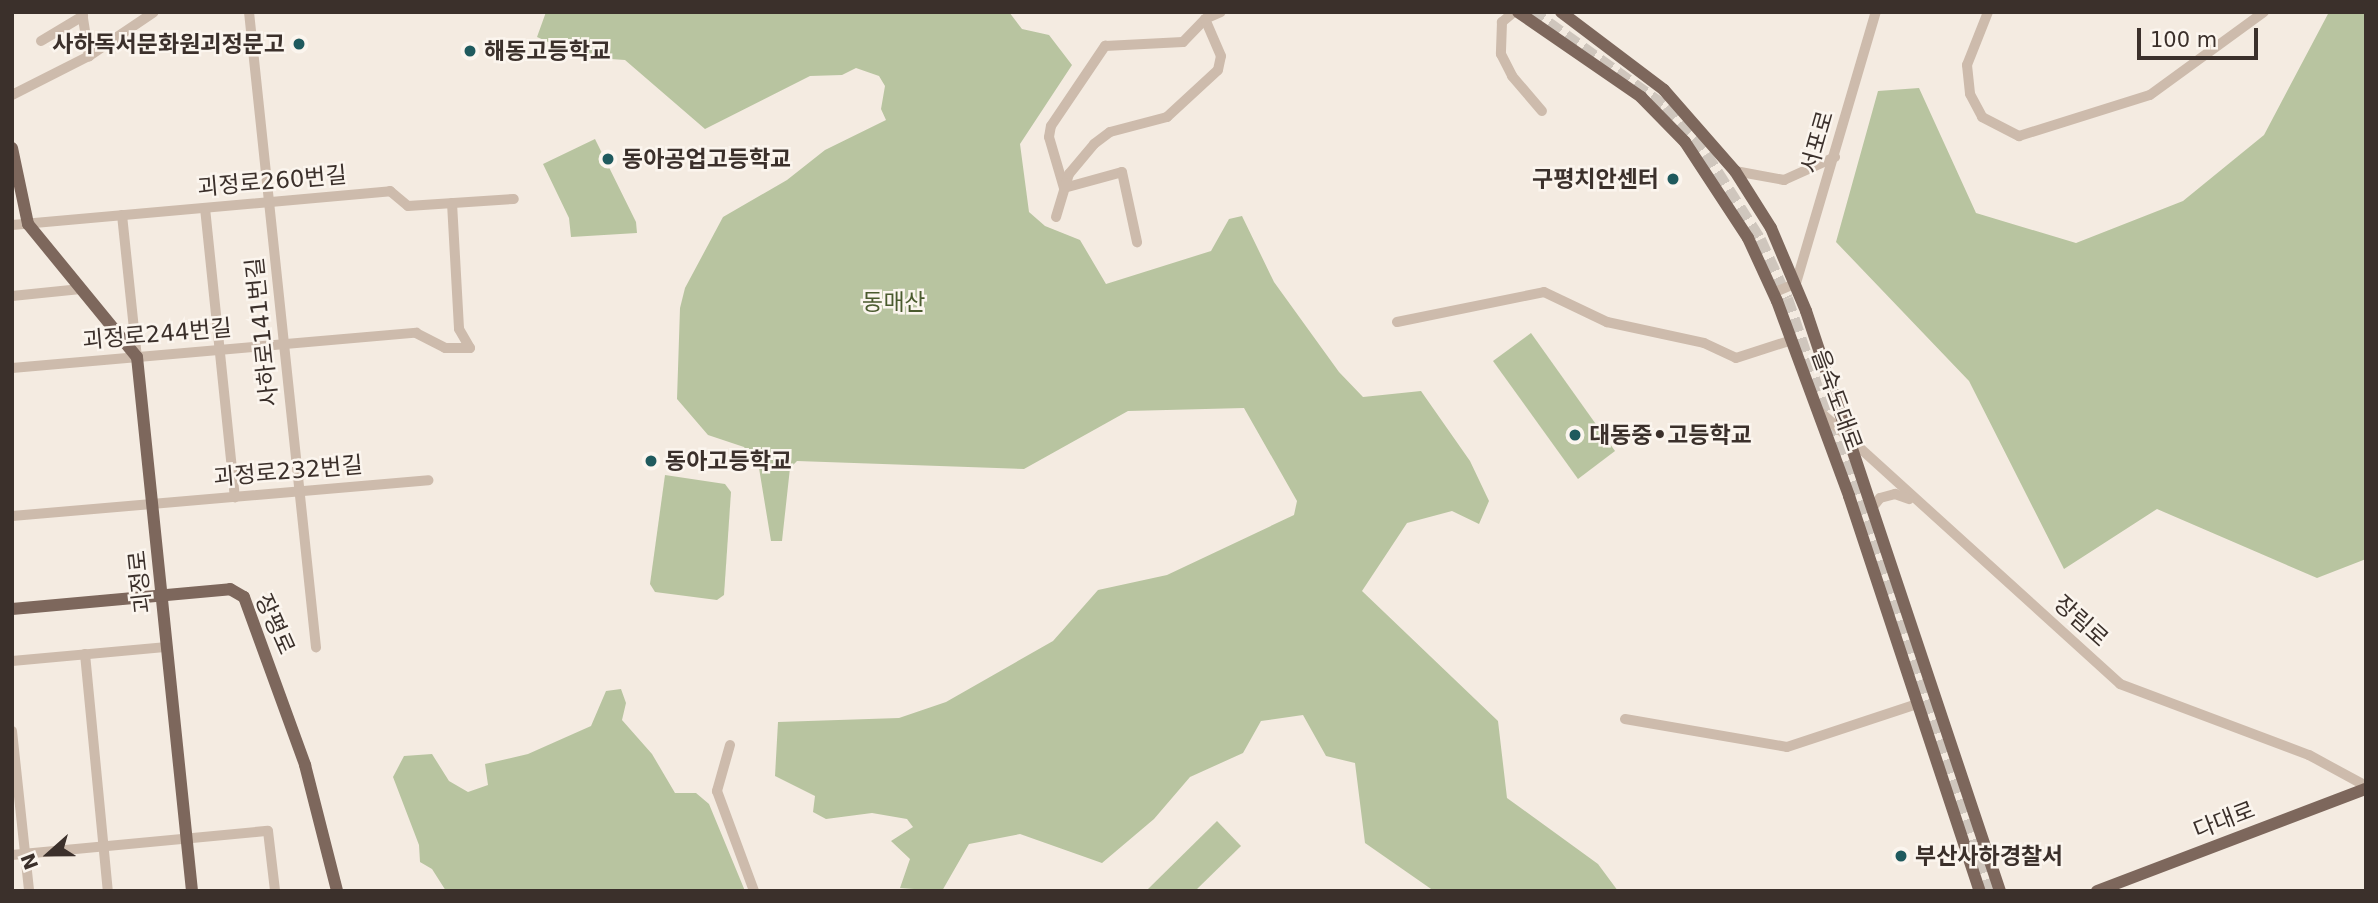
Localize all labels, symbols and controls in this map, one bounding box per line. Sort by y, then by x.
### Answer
scale bar [2140,14,2261,58]
text: 100 m [2150,28,2217,52]
place label: 사하독서문화원괴정문고 [52,30,285,58]
marker: 사하독서문화원괴정문고 [291,36,307,52]
place label: 해동고등학교 [484,37,611,65]
marker: 해동고등학교 [462,43,478,59]
street label: 서포로 [1795,108,1839,176]
place label: 동아공업고등학교 [622,145,791,173]
marker: 동아공업고등학교 [600,151,616,167]
street label: 괴정로260번길 [196,161,348,201]
place label: 구평치안센터 [1532,165,1659,193]
marker: 구평치안센터 [1665,171,1681,187]
street label: 사하로141번길 [240,256,284,408]
park label: 동매산 [862,288,926,316]
street label: 괴정로244번길 [81,314,233,354]
street label: 을숙도대로 [1806,346,1868,454]
place label: 대동중•고등학교 [1589,421,1752,449]
marker: 대동중•고등학교 [1567,427,1583,443]
place label: 동아고등학교 [665,447,792,475]
street label: 괴정로232번길 [212,451,364,491]
marker: 동아고등학교 [643,453,659,469]
street label: 괴정로 [123,549,157,615]
street label: 장평로 [249,589,301,659]
street label: 장림로 [2048,590,2114,652]
street label: 다대로 [2189,796,2259,844]
north arrow [14,819,84,889]
place label: 부산사하경찰서 [1915,842,2063,870]
marker: 부산사하경찰서 [1893,848,1909,864]
text: N [16,850,43,873]

